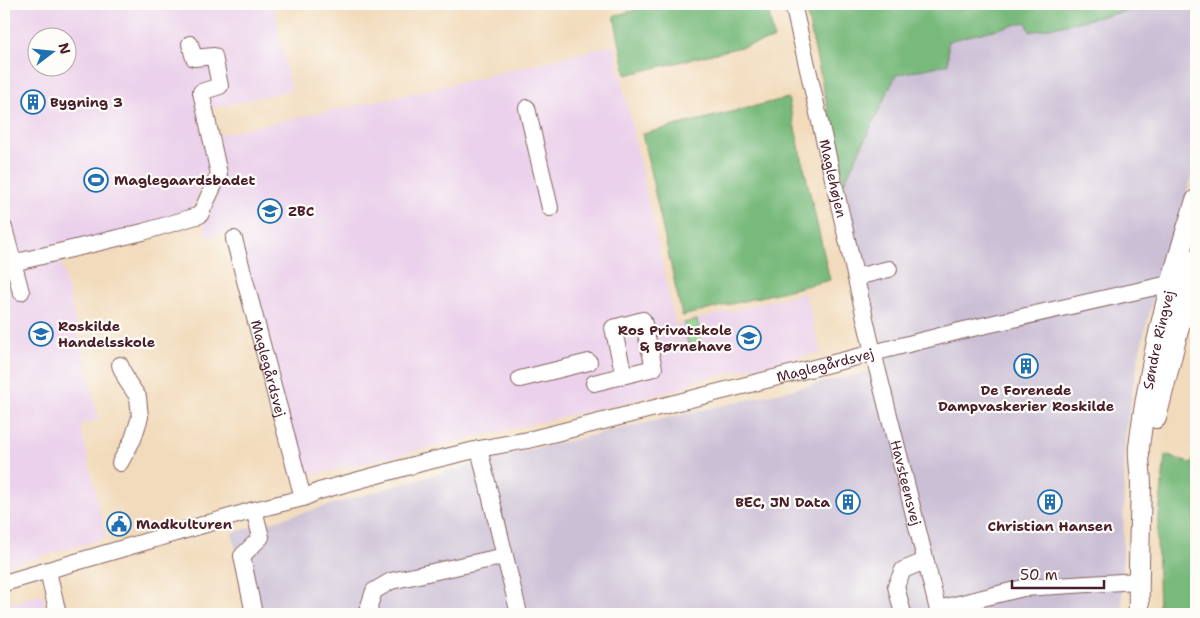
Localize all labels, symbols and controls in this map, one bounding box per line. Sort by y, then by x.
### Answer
north arrow [28,28,78,78]
text: N [54,41,75,56]
building icon: Bygning 3 [20,89,46,115]
place label: Bygning 3 [50,93,123,111]
street label: Maglehøjen [815,137,851,220]
sports icon: Maglegaardsbadet [83,167,109,193]
place label: Maglegaardsbadet [114,171,255,189]
school or university icon: ZBC [257,198,283,224]
place label: ZBC [288,202,314,220]
street label: Søndre Ringvej [1139,288,1178,391]
place label: Roskilde Handelsskole [58,317,155,351]
street label: Maglegårdsvej [247,318,290,419]
school or university icon: Roskilde Handelsskole [28,321,54,347]
place label: Ros Privatskole & Børnehave [618,321,732,355]
school or university icon: Ros Privatskole & Børnehave [736,325,762,351]
street label: Maglegårdsvej [775,344,876,386]
building icon: De Forenede Dampvaskerier Roskilde [1013,353,1039,379]
place label: De Forenede Dampvaskerier Roskilde [938,381,1114,415]
street label: Havsteensvej [887,438,925,527]
building icon: BEC, JN Data [835,489,861,515]
building icon: Christian Hansen [1037,489,1063,515]
place label: BEC, JN Data [735,493,830,511]
public building icon: Madkulturen [106,511,132,537]
place label: Madkulturen [136,515,232,533]
place label: Christian Hansen [987,517,1113,535]
scale bar [1012,558,1105,590]
text: 50 m [1020,565,1058,585]

